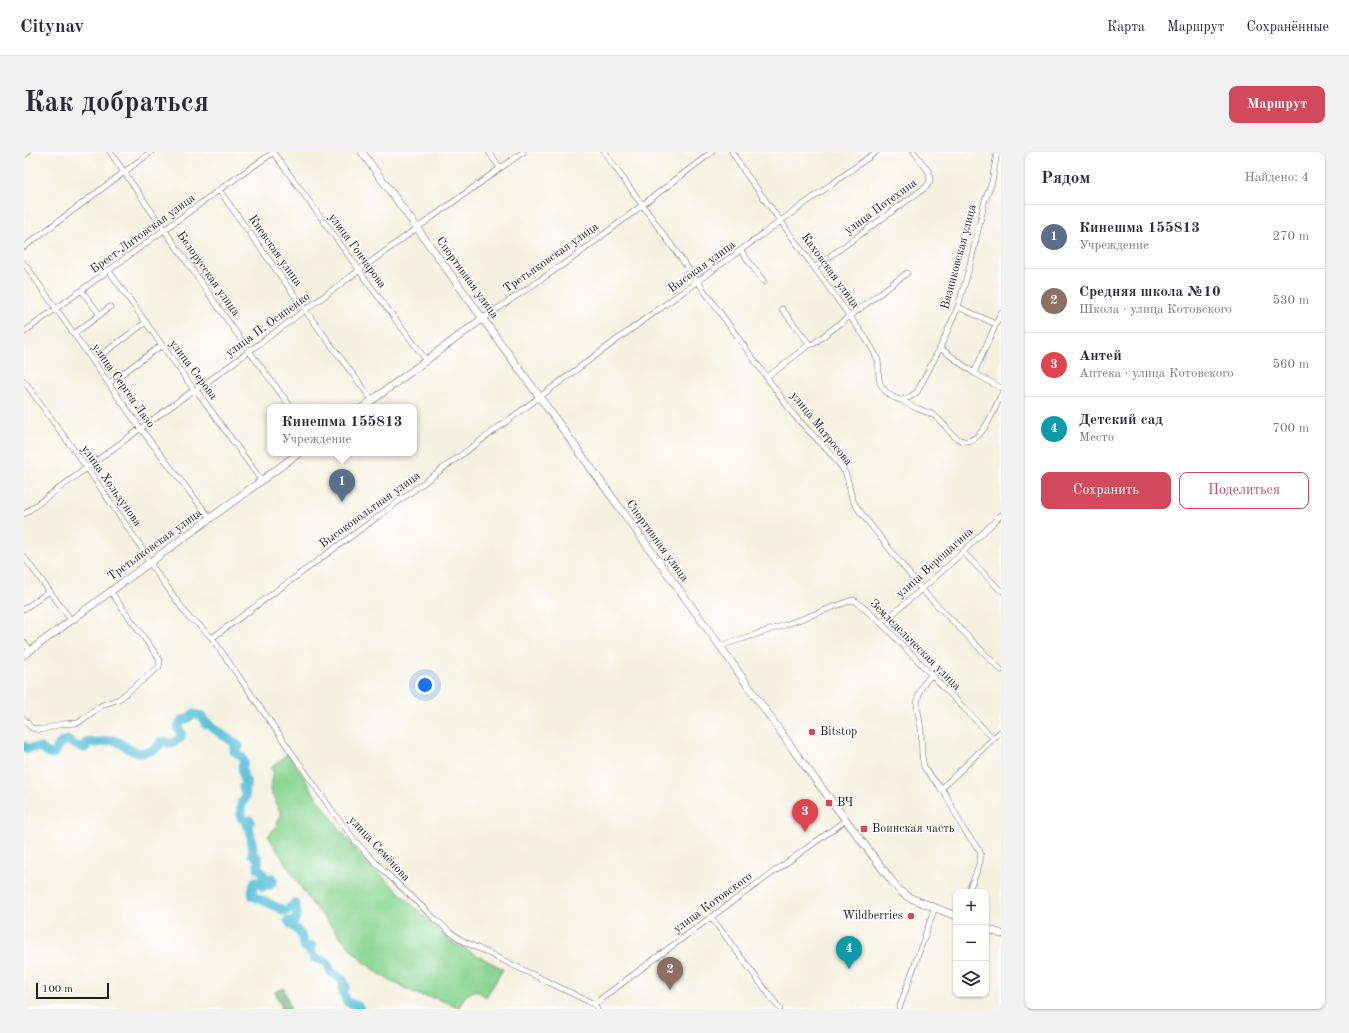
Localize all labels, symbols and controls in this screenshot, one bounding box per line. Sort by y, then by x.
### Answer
text: Citynav [20,18,84,37]
text: Карта [1107,20,1145,34]
text: Маршрут [1167,20,1224,34]
text: Сохранённые [1246,20,1329,34]
button: Маршрут [1229,86,1325,123]
text: Как добраться [24,90,209,118]
text: Рядом [1041,170,1090,187]
text: Найдено: 4 [1245,171,1309,184]
street label: улица Потехина [843,177,919,237]
street label: Брест-Литовская улица [88,192,198,276]
street label: Вязниковская улица [939,203,979,311]
street label: улица Гончарова [326,211,388,291]
street label: Киевская улица [246,213,304,289]
street label: Третьяковская улица [501,221,601,295]
text: Кинешма 155813 [1079,221,1200,236]
street label: Белорусская улица [174,229,242,319]
text: 1 [1050,230,1058,243]
text: 270 m [1272,230,1309,243]
street label: Каховская улица [799,231,861,311]
street label: Спортивная улица [434,235,501,321]
street label: Высокая улица [666,239,738,295]
text: Учреждение [1079,239,1149,252]
text: Средняя школа №10 [1079,285,1221,300]
street label: улица П. Осипенко [224,290,312,360]
text: 2 [1050,294,1058,307]
text: 530 m [1272,294,1309,307]
text: Школа · улица Котовского [1079,303,1232,316]
street label: улица Серова [167,338,219,402]
street label: улица Сергея Лазо [89,342,157,430]
text: Антей [1079,349,1122,364]
text: 3 [1050,358,1058,371]
text: 560 m [1272,358,1309,371]
text: Аптека · улица Котовского [1079,367,1234,380]
street label: улица Матросова [788,390,854,468]
popup [267,404,417,456]
text: Детский сад [1079,413,1163,428]
text: Кинешма 155813 [282,415,402,430]
text: 4 [1050,422,1058,435]
text: 700 m [1272,422,1309,435]
text: Место [1079,431,1114,444]
text: Учреждение [282,433,351,446]
street label: улица Хользунова [79,443,144,529]
street label: Высоковольтная улица [317,469,423,550]
pin: 1 [329,469,355,502]
button: Сохранить [1041,472,1171,509]
button: Поделиться [1179,472,1309,509]
street label: Спортивная улица [624,498,691,584]
street label: Третьяковская улица [106,507,204,583]
street label: улица Верещагина [894,525,976,601]
street label: Земледельческая улица [867,597,963,693]
your location [415,675,435,695]
place label: Bitstop [820,726,857,738]
marker: Bitstop [807,727,817,737]
place label: ВЧ [837,797,854,809]
marker: ВЧ [824,798,834,808]
pin: 3 [792,799,818,832]
street label: улица Семёнова [346,814,412,884]
place label: Воинская часть [872,823,955,835]
marker: Воинская часть [859,824,869,834]
street label: улица Котовского [671,871,755,935]
map controls [953,889,989,997]
button: + [953,889,989,925]
place label: Wildberries [842,910,903,922]
marker: Wildberries [906,911,916,921]
button: − [953,925,989,961]
pin: 4 [836,936,862,969]
pin: 2 [657,957,683,990]
button: layers [953,961,989,997]
scale bar [36,981,109,1000]
text: 100 m [42,984,73,995]

